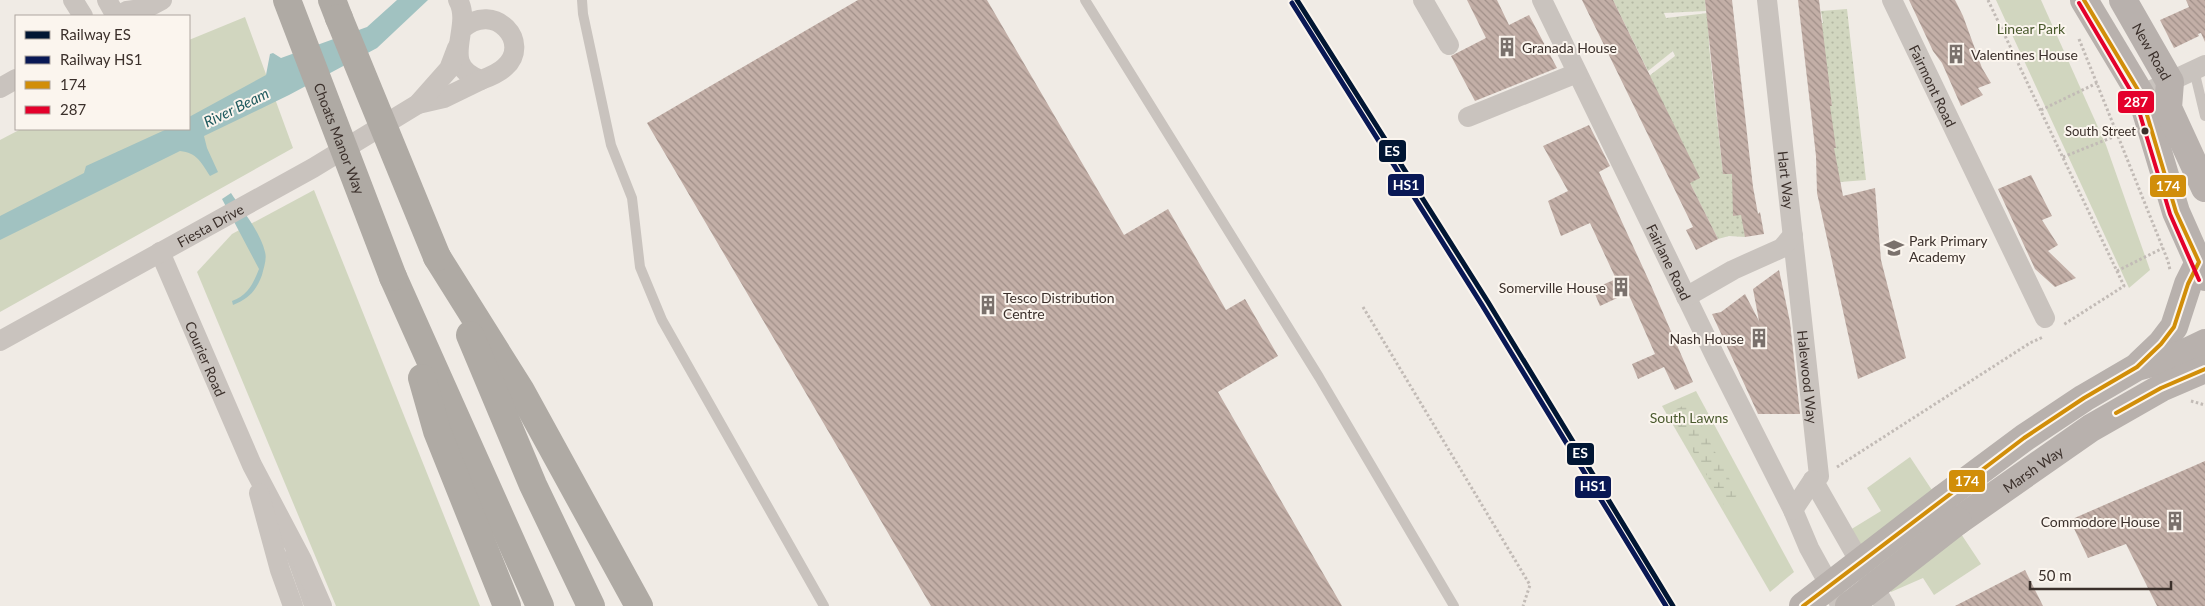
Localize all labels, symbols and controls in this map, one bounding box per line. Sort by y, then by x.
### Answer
legend [15,15,190,130]
park label: Linear Park [1997,20,2066,37]
street label: New Road [2129,20,2175,83]
text: Railway ES [60,25,131,43]
building icon: Granada House [1496,36,1518,58]
place label: Granada House [1522,39,1617,56]
street label: Fairmont Road [1906,42,1960,130]
building icon: Valentines House [1945,43,1967,65]
place label: Valentines House [1971,46,2078,63]
text: Railway HS1 [60,50,142,68]
text: 174 [60,75,86,93]
street label: Choats Manor Way [311,80,369,197]
water label: River Beam [200,83,272,130]
line badge: 287 [2117,90,2155,114]
text: 287 [2124,93,2148,110]
text: 287 [60,100,86,118]
place label: South Street [2065,123,2136,139]
marker: South Street [2140,126,2150,136]
line badge: ES [1378,139,1407,163]
text: ES [1384,142,1400,159]
street label: Hart Way [1775,150,1798,211]
line badge: HS1 [1387,173,1425,197]
line badge: 174 [2149,174,2187,198]
text: HS1 [1393,176,1419,193]
text: 174 [2156,177,2180,194]
street label: Fiesta Drive [174,200,246,250]
street label: Fairlane Road [1644,221,1695,303]
place label: Park Primary Academy [1909,232,1988,265]
school or university icon: Park Primary Academy [1883,237,1905,259]
building icon: Somerville House [1610,276,1632,298]
place label: Somerville House [1499,279,1606,296]
place label: Tesco Distribution Centre [1003,289,1115,322]
building icon: Tesco Distribution Centre [977,294,999,316]
street label: Courier Road [182,318,230,399]
building icon: Nash House [1748,327,1770,349]
street label: Halewood Way [1795,329,1822,425]
place label: Nash House [1669,330,1744,347]
park label: South Lawns [1650,409,1728,426]
street label: Marsh Way [1999,441,2067,496]
line badge: ES [1566,442,1595,466]
text: ES [1572,444,1588,461]
line badge: 174 [1948,469,1986,493]
text: 174 [1955,472,1979,489]
line badge: HS1 [1574,475,1612,499]
text: HS1 [1580,477,1606,494]
building icon: Commodore House [2164,510,2186,532]
place label: Commodore House [2041,513,2160,530]
scale bar [2030,558,2171,590]
text: 50 m [2038,566,2072,584]

